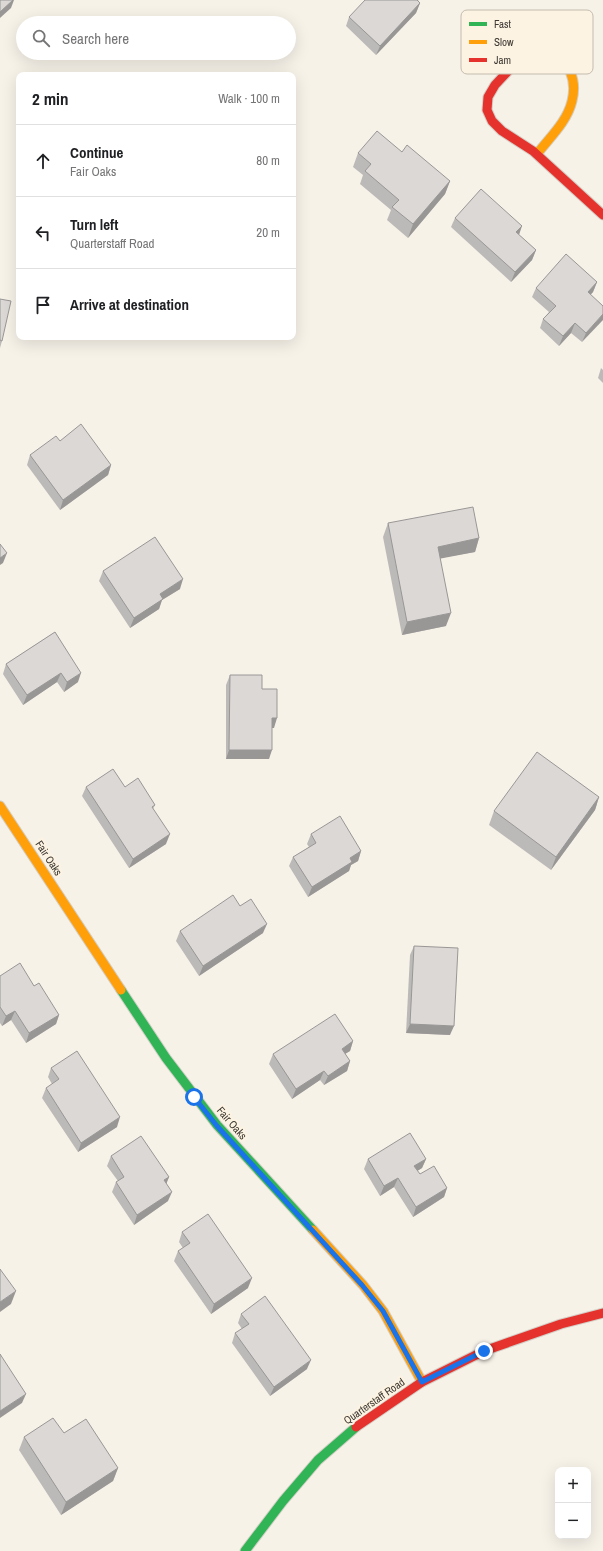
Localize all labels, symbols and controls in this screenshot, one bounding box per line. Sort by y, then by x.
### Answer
legend [461,10,593,74]
search box [16,16,296,60]
text: Fast [494,17,512,31]
icon: search [30,27,52,49]
text: Search here [62,28,129,49]
text: Slow [494,35,514,49]
text: Jam [494,53,511,67]
text: 2 min [32,87,68,110]
text: Walk · 100 m [218,90,280,107]
text: Continue [70,142,123,163]
icon: ahead [32,150,54,172]
text: 80 m [256,152,280,169]
text: Fair Oaks [70,163,116,180]
text: Turn left [70,214,118,235]
icon: left [32,222,54,244]
text: 20 m [256,224,280,241]
text: Quarterstaff Road [70,235,155,252]
icon: arrive [32,294,54,316]
text: Arrive at destination [70,294,189,315]
street label: Fair Oaks [32,838,66,879]
route start [185,1088,203,1106]
street label: Fair Oaks [214,1104,250,1143]
route end [475,1342,493,1360]
street label: Quarterstaff Road [341,1375,407,1427]
map controls [555,1467,591,1539]
button: + [555,1467,591,1503]
button: − [555,1503,591,1539]

